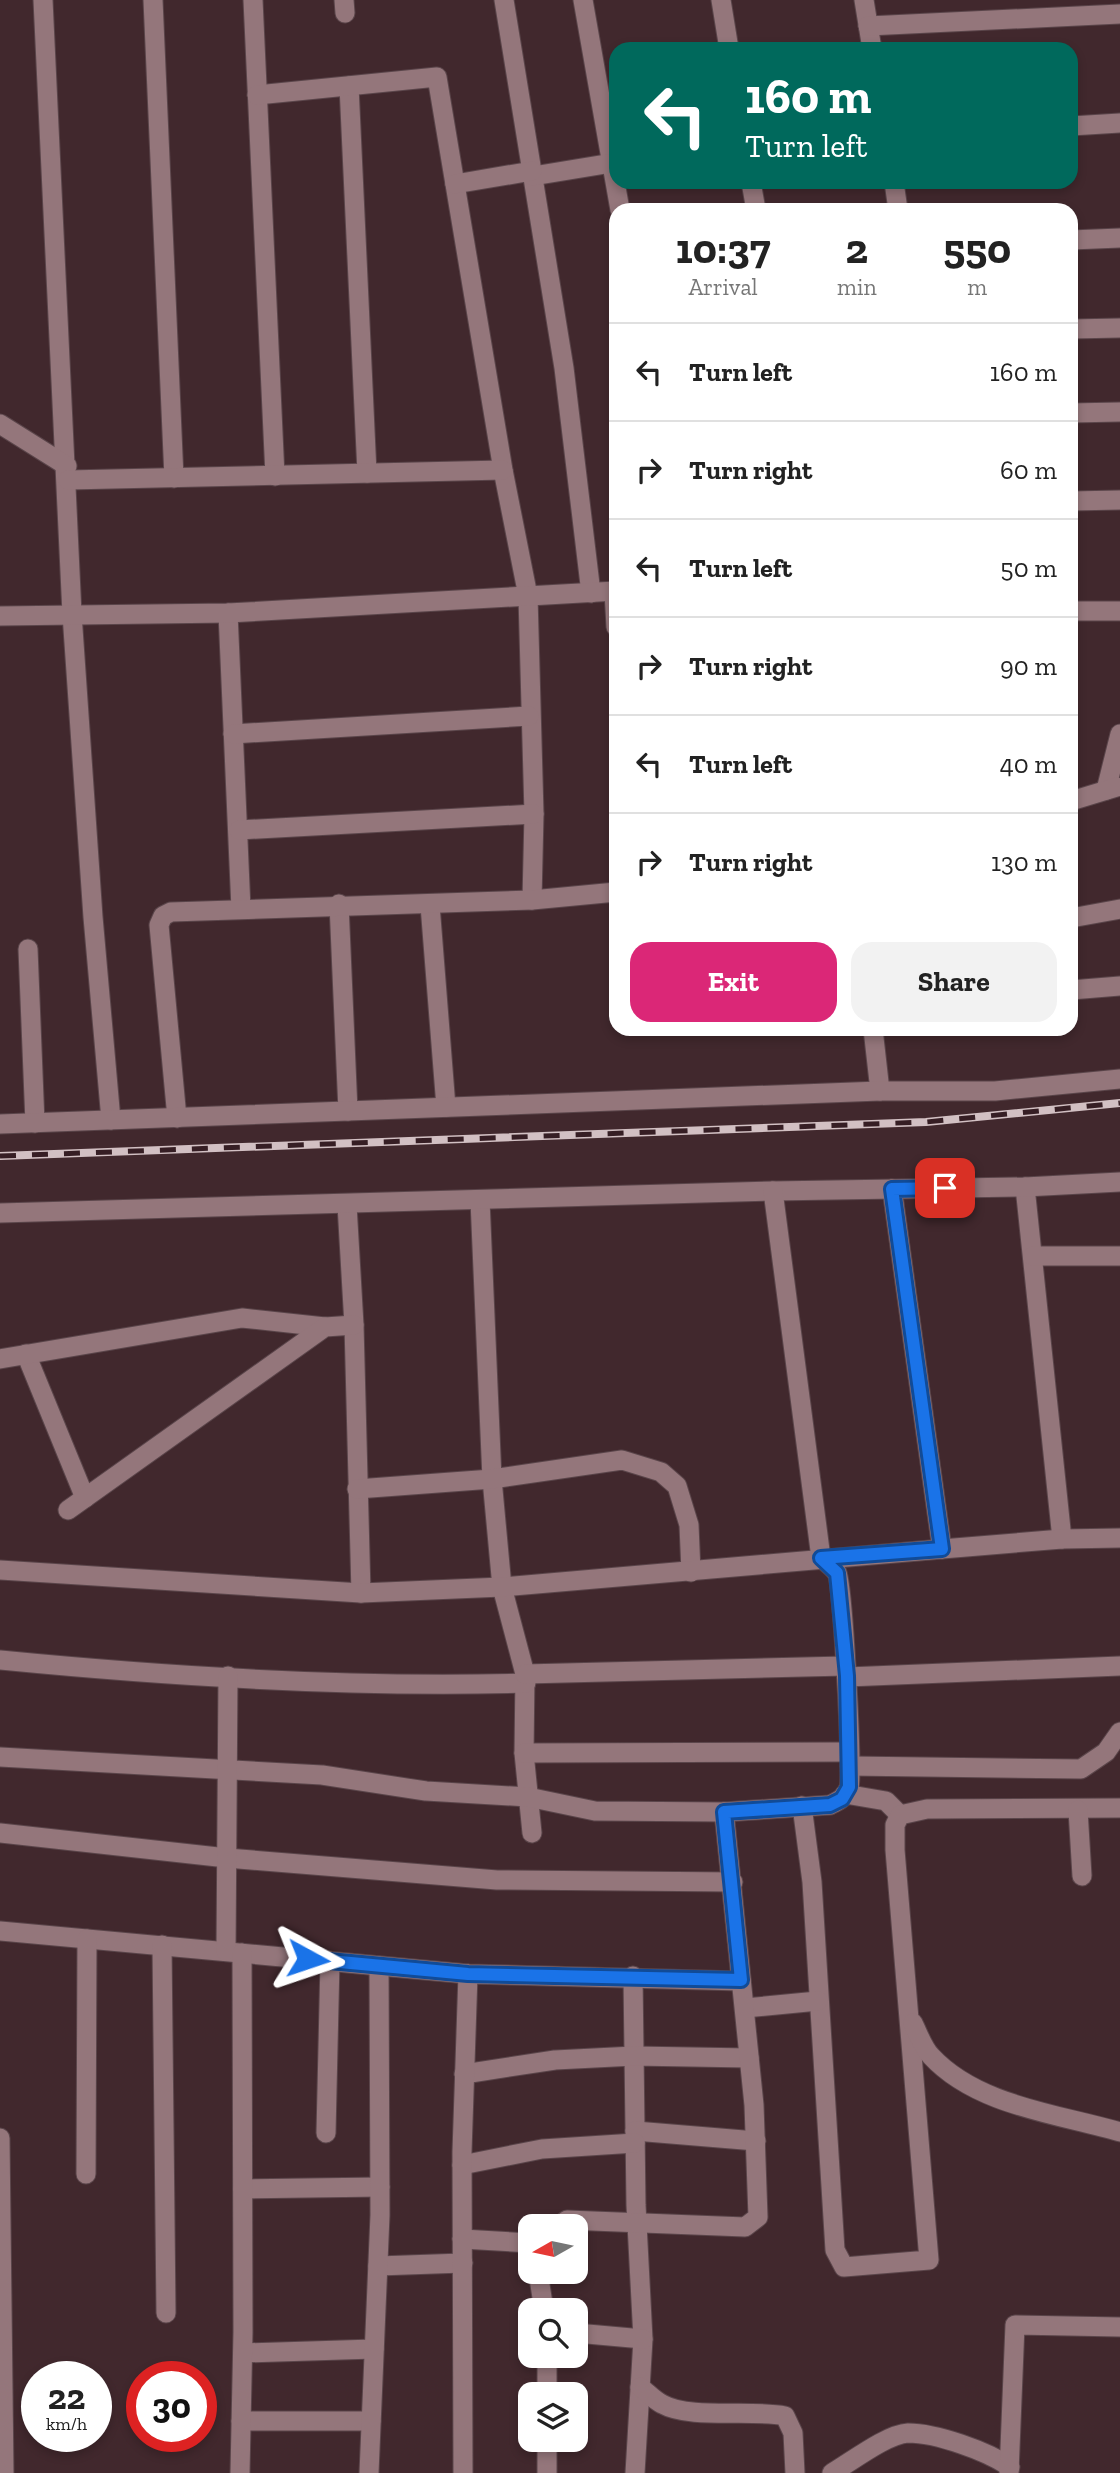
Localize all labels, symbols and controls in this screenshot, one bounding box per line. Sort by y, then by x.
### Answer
text: 160 m [745,67,871,126]
icon: left [630,70,721,161]
text: Turn left [745,127,867,165]
text: 10:37 [676,223,770,274]
text: 2 [846,223,868,274]
text: 550 [943,223,1011,274]
text: Arrival [688,273,758,301]
text: min [837,273,877,301]
text: m [967,273,987,301]
icon: left [630,353,668,391]
text: Turn left [689,356,792,388]
text: 160 m [990,356,1057,388]
icon: right [630,451,668,489]
text: Turn right [689,454,812,486]
text: 60 m [1000,454,1057,486]
icon: left [630,549,668,587]
text: Turn left [689,552,792,584]
text: 50 m [1000,552,1057,584]
icon: right [630,647,668,685]
text: Turn right [689,650,812,682]
text: 90 m [1000,650,1057,682]
icon: left [630,745,668,783]
text: Turn left [689,748,792,780]
text: 40 m [1000,748,1057,780]
icon: right [630,843,668,881]
text: Turn right [689,846,812,878]
text: 130 m [991,846,1057,878]
button: Exit [630,942,837,1022]
button: Share [851,942,1057,1022]
pin [915,1158,975,1218]
icon: arrive [926,1169,964,1207]
position arrow [271,1922,345,1996]
north arrow [518,2214,588,2284]
map controls [518,2214,588,2452]
button: search [518,2298,588,2368]
speed limit sign: 30 [126,2361,217,2452]
text: 22 [48,2376,85,2418]
button: layers [518,2382,588,2452]
text: km/h [46,2413,87,2435]

